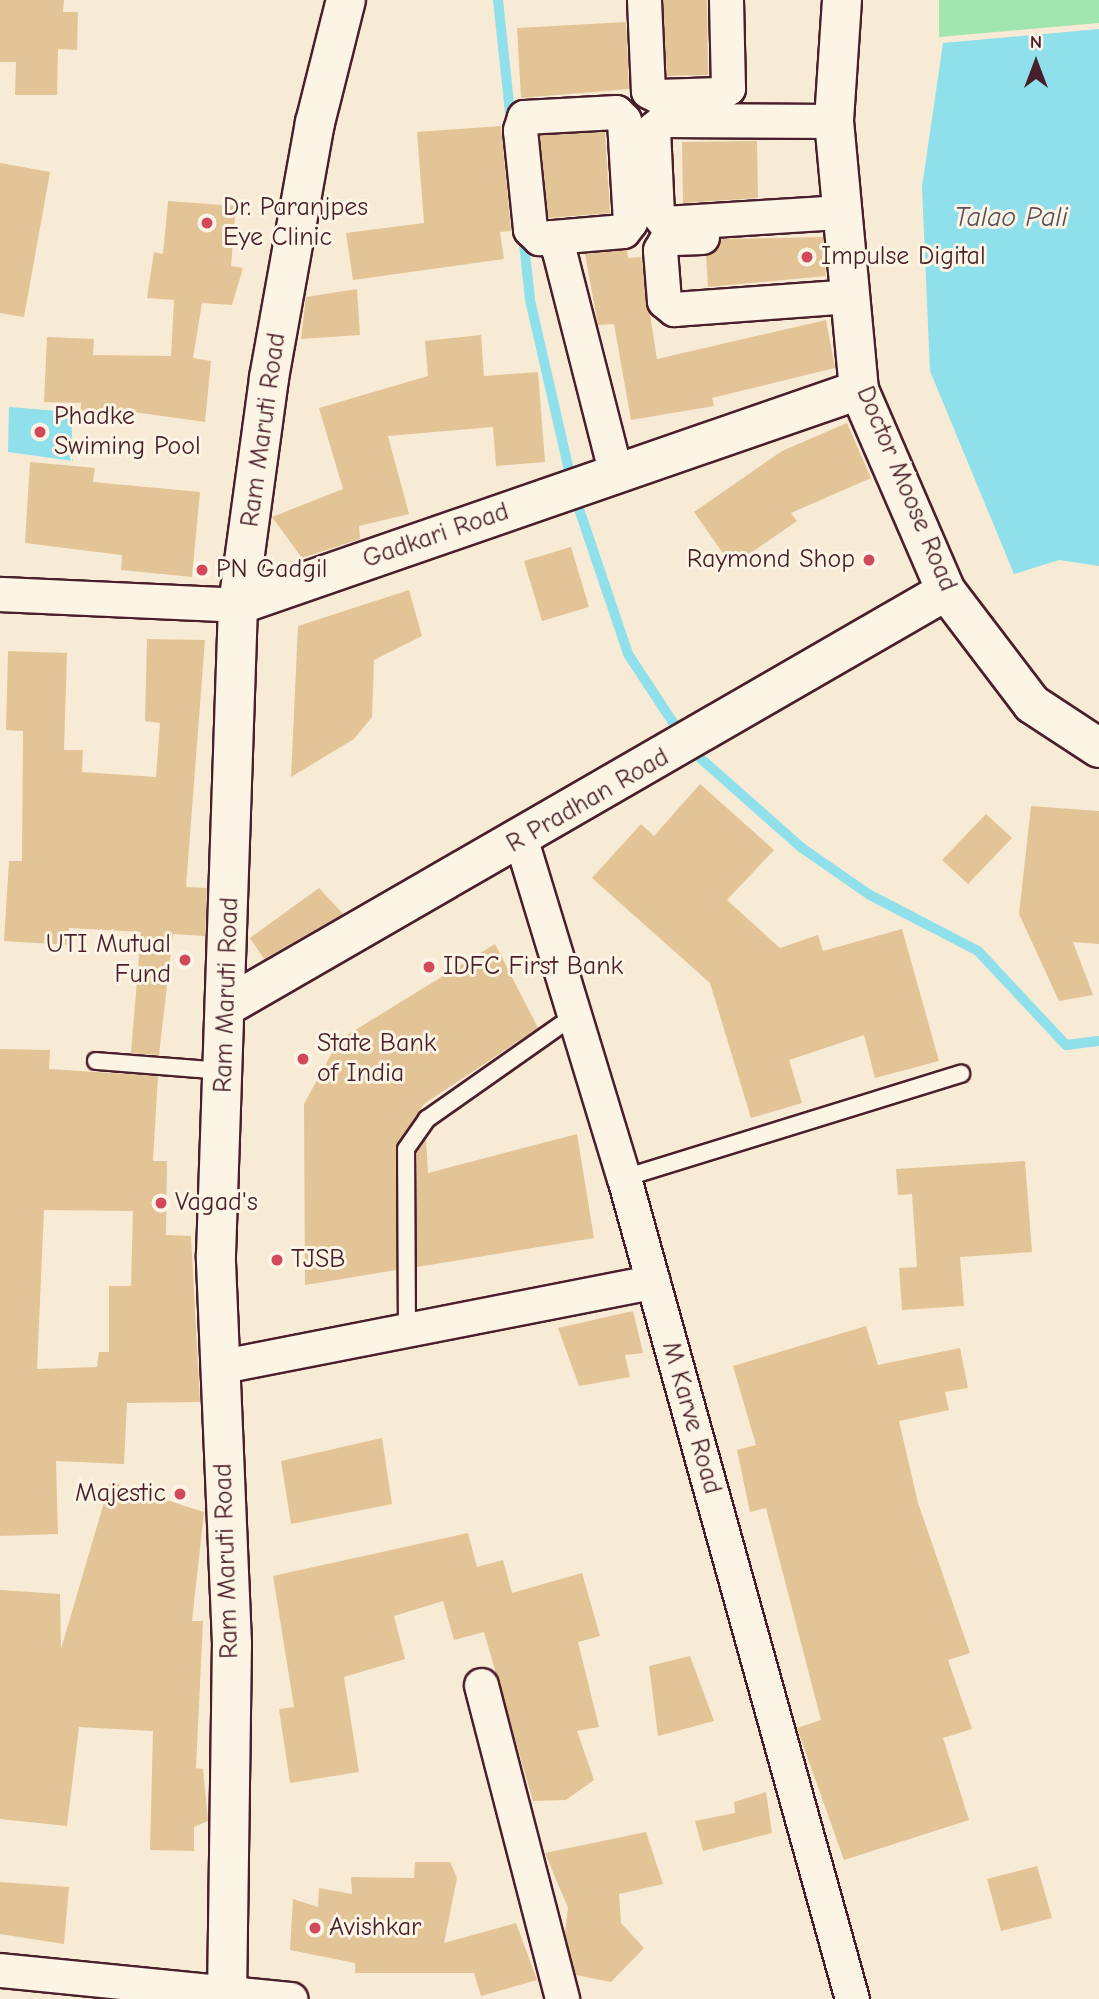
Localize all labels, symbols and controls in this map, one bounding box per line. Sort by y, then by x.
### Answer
north arrow [1001,28,1071,98]
text: N [1030,31,1042,53]
place label: Dr. Paranjpes Eye Clinic [223,192,368,254]
water label: Talao Pali [954,200,1068,234]
marker: Dr. Paranjpes Eye Clinic [197,213,217,233]
place label: Impulse Digital [821,241,986,273]
marker: Impulse Digital [799,249,815,265]
street label: Ram Maruti Road [235,331,293,529]
street label: Doctor Moose Road [849,382,963,596]
place label: Phadke Swiming Pool [54,401,201,462]
marker: Phadke Swiming Pool [32,424,48,440]
street label: Gadkari Road [359,496,513,576]
place label: Raymond Shop [687,544,855,576]
marker: Raymond Shop [861,552,877,568]
place label: PN Gadgil [216,554,328,586]
marker: PN Gadgil [194,562,210,578]
street label: R Pradhan Road [501,742,675,860]
street label: Ram Maruti Road [208,897,246,1093]
place label: UTI Mutual Fund [46,929,171,990]
place label: IDFC First Bank [443,951,623,983]
marker: UTI Mutual Fund [177,952,193,968]
marker: IDFC First Bank [421,959,437,975]
place label: State Bank of India [317,1028,436,1090]
marker: State Bank of India [295,1051,311,1067]
place label: Vagad's [175,1187,258,1219]
marker: Vagad's [153,1195,169,1211]
place label: TJSB [291,1244,345,1276]
marker: TJSB [269,1252,285,1268]
street label: M Karve Road [654,1338,728,1498]
street label: Ram Maruti Road [208,1463,246,1659]
place label: Majestic [75,1478,166,1510]
marker: Majestic [172,1486,188,1502]
place label: Avishkar [329,1912,421,1944]
marker: Avishkar [307,1920,323,1936]

